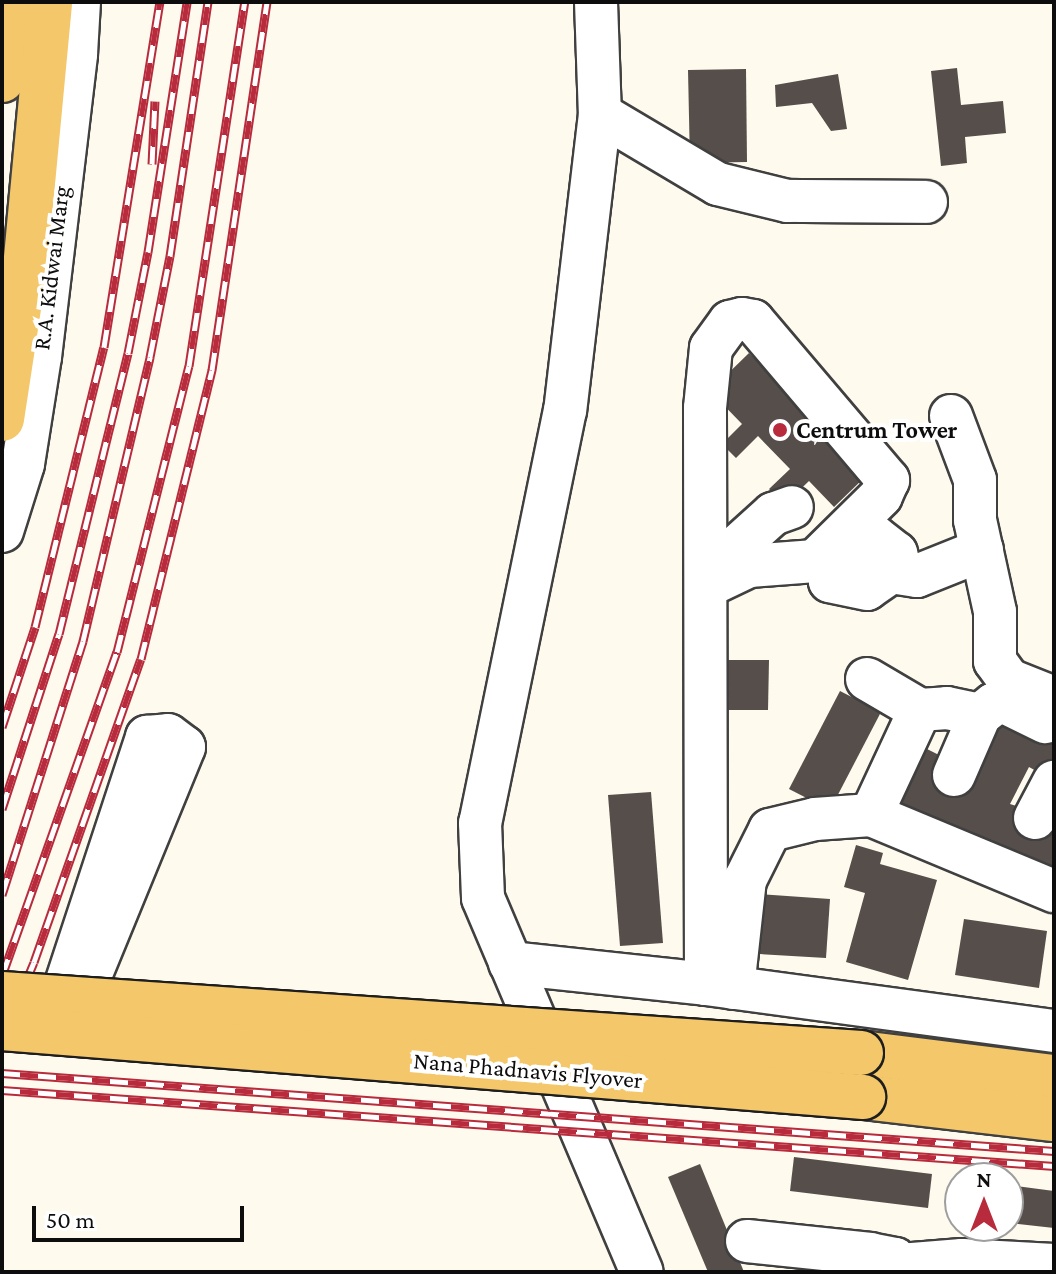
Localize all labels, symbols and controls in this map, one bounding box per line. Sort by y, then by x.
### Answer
street label: R.A. Kidwai Marg [27,184,75,352]
place label: Centrum Tower [796,416,957,444]
marker: Centrum Tower [771,421,789,439]
street label: Nana Phadnavis Flyover [412,1046,644,1094]
north arrow [944,1162,1024,1242]
text: N [977,1167,992,1192]
scale bar [36,1190,248,1240]
text: 50 m [46,1206,95,1233]

